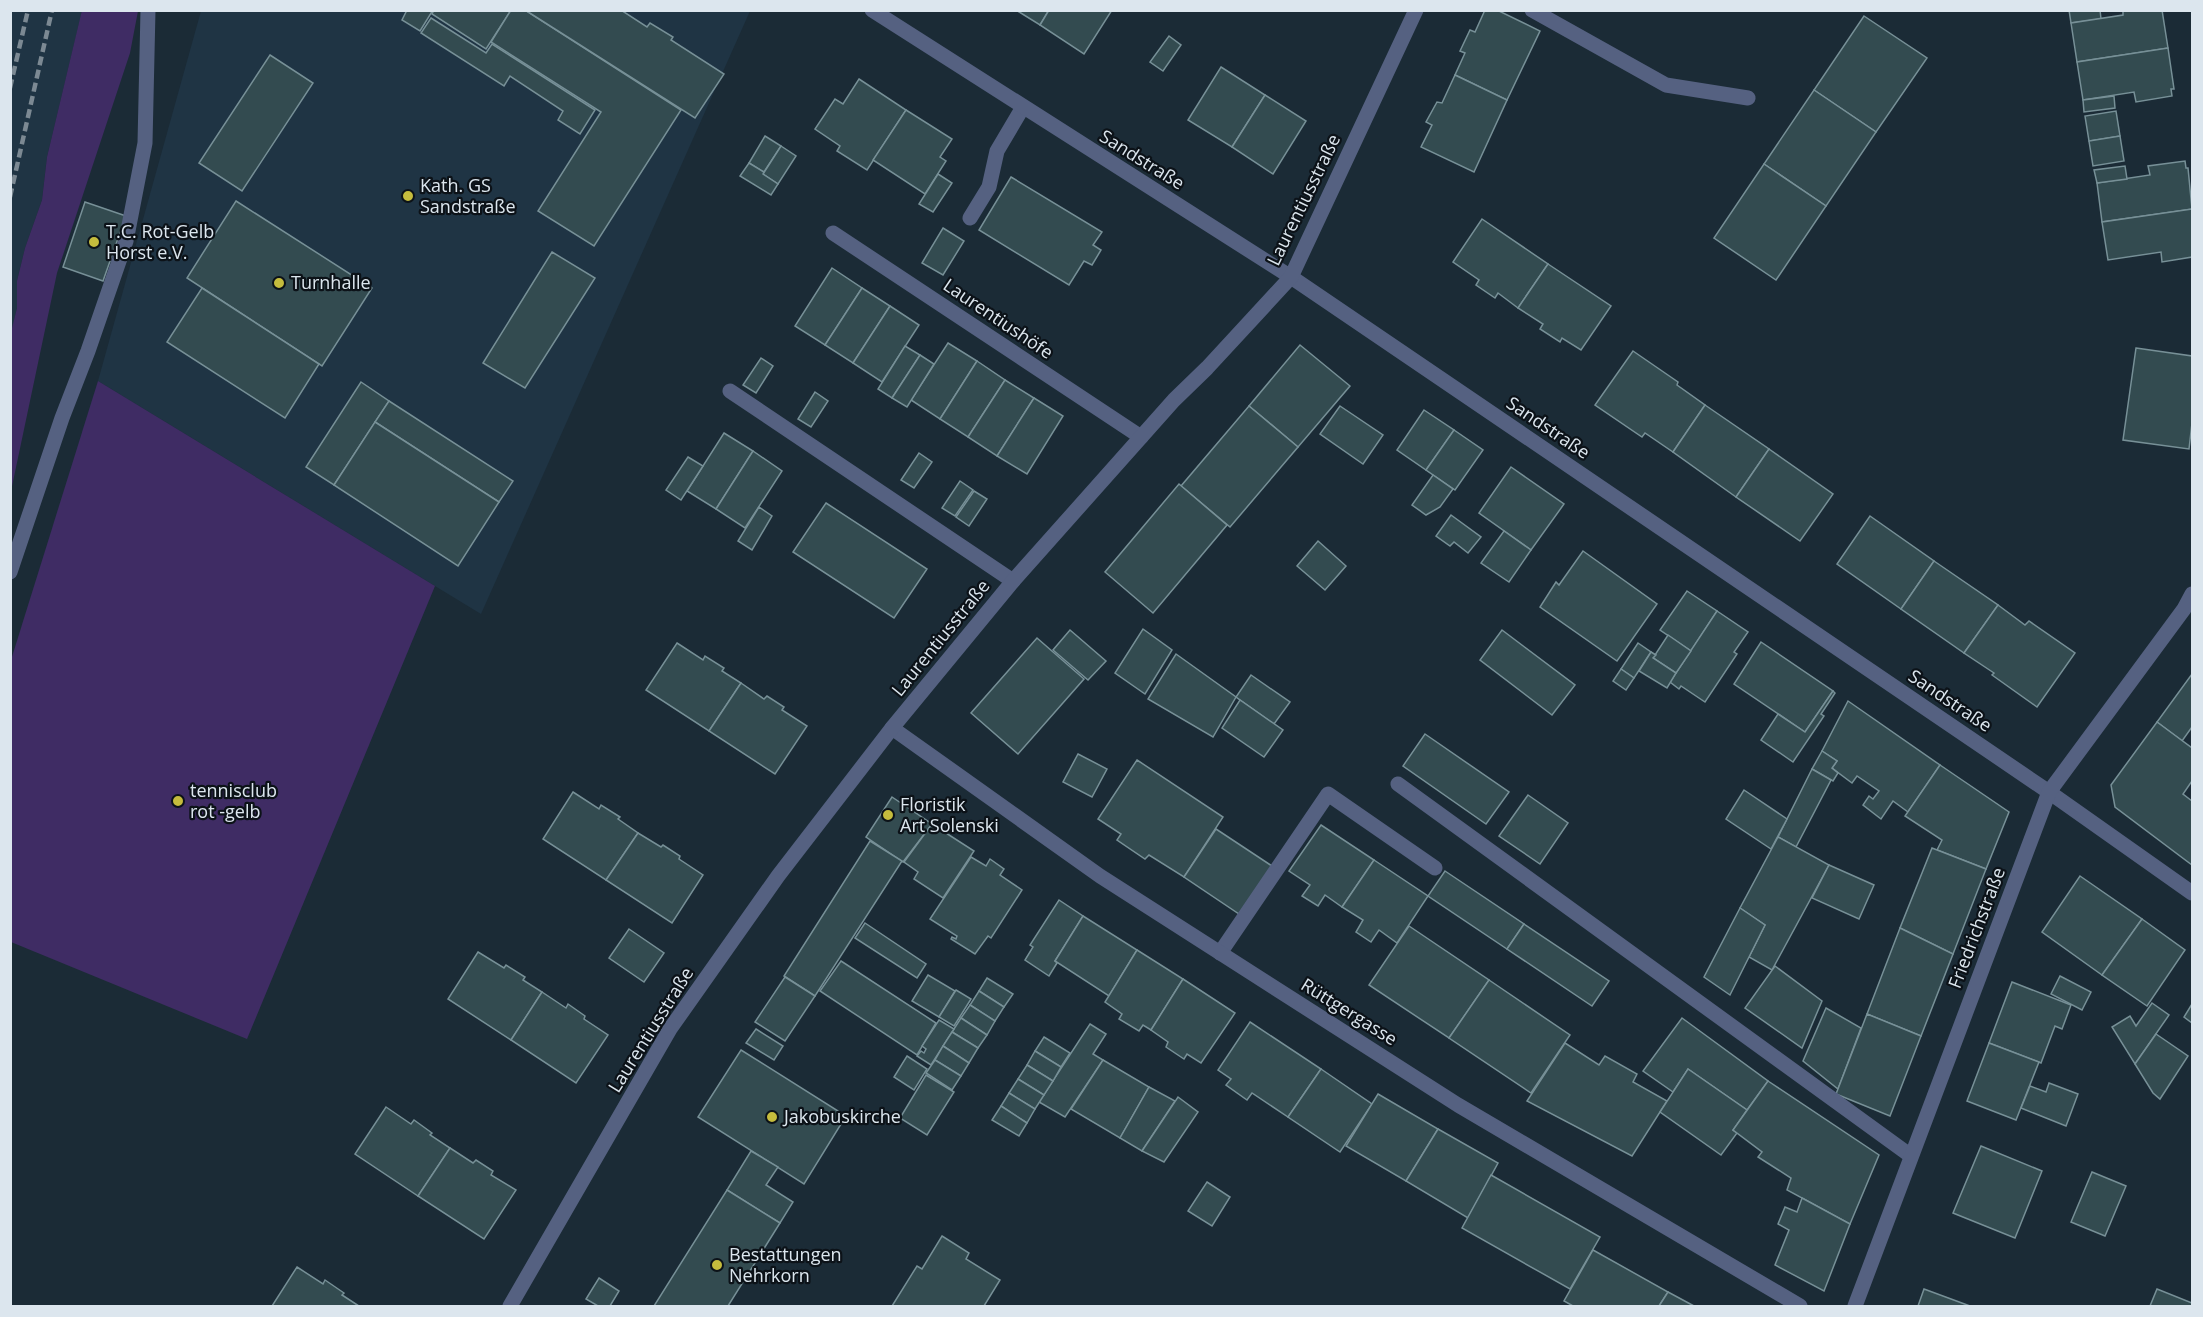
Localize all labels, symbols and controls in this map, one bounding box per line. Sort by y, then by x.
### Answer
street label: Sandstraße [1096,124,1189,195]
street label: Laurentiusstraße [1261,130,1345,269]
place label: Kath. GS Sandstraße [420,173,516,218]
marker: Kath. GS Sandstraße [401,189,415,203]
place label: T.C. Rot-Gelb Horst e.V. [106,219,214,264]
marker: T.C. Rot-Gelb Horst e.V. [87,235,101,249]
place label: Turnhalle [291,270,371,294]
street label: Laurentiushöfe [939,273,1058,364]
marker: Turnhalle [272,276,286,290]
street label: Sandstraße [1502,390,1595,464]
street label: Laurentiusstraße [886,574,995,701]
street label: Sandstraße [1904,663,1997,737]
place label: tennisclub rot -gelb [190,778,277,823]
place label: Floristik Art Solenski [900,792,999,837]
marker: tennisclub rot -gelb [171,794,185,808]
marker: Floristik Art Solenski [881,808,895,822]
street label: Friedrichstraße [1942,864,2010,991]
street label: Laurentiusstraße [602,962,698,1097]
street label: Rüttgergasse [1297,972,1402,1050]
place label: Jakobuskirche [782,1104,901,1128]
marker: Jakobuskirche [765,1110,779,1124]
place label: Bestattungen Nehrkorn [729,1242,842,1287]
marker: Bestattungen Nehrkorn [710,1258,724,1272]

